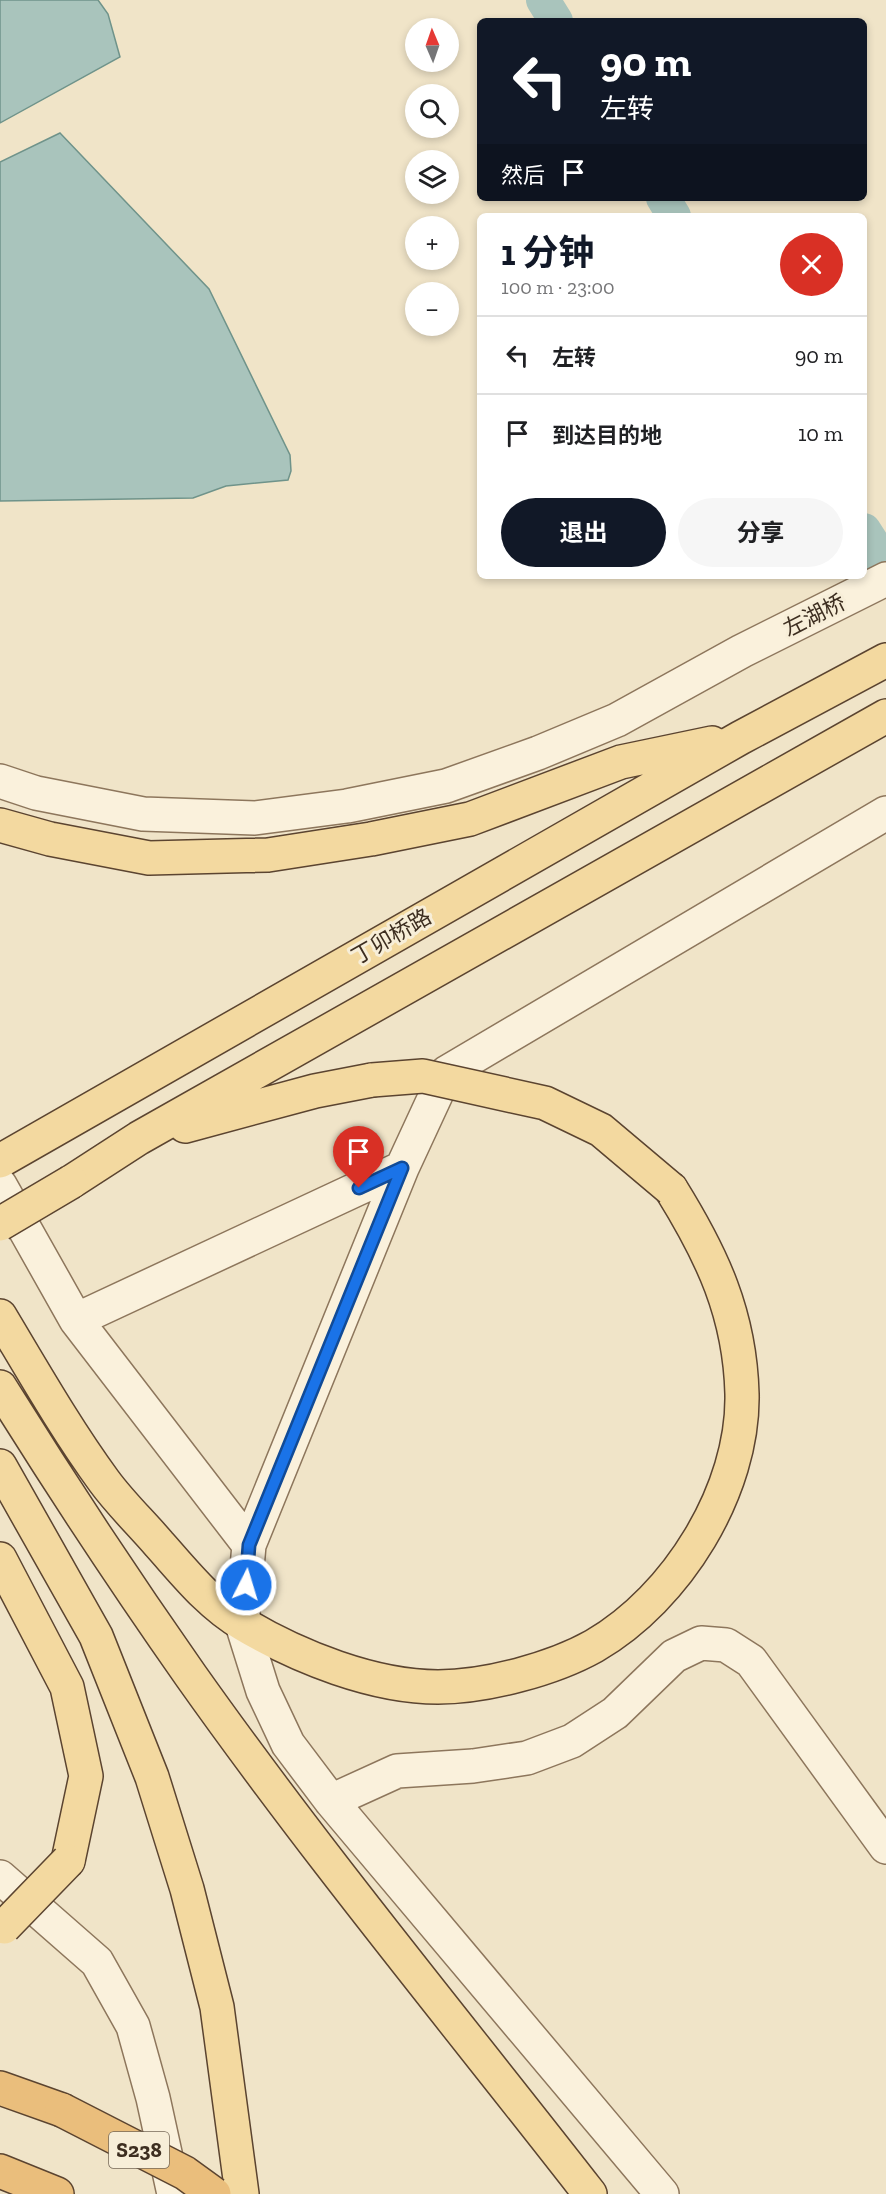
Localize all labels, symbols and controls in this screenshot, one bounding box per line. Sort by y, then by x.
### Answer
north arrow [405,18,459,72]
map controls [405,18,459,336]
text: 90 m [600,36,691,87]
icon: left [501,42,579,120]
button: search [405,84,459,138]
text: 左转 [600,93,654,125]
button: layers [405,150,459,204]
icon: arrive [557,156,590,189]
text: 然后 [501,162,545,189]
button: + [405,216,459,270]
text: 1 分钟 [501,231,594,274]
button: close [780,233,843,296]
text: 100 m · 23:00 [501,275,615,299]
button: − [405,282,459,336]
icon: left [501,339,534,372]
text: 90 m [795,342,843,369]
text: 左转 [552,344,596,371]
icon: arrive [501,417,534,450]
text: 10 m [798,420,843,447]
text: 到达目的地 [552,422,662,449]
button: 退出 [501,498,666,567]
button: 分享 [678,498,843,567]
street label: 左湖桥 [779,588,850,642]
street label: 丁卯桥路 [346,903,436,970]
pin [333,1126,384,1188]
icon: arrive [342,1135,375,1168]
position arrow [214,1553,278,1617]
road number: S238 [109,2132,169,2168]

